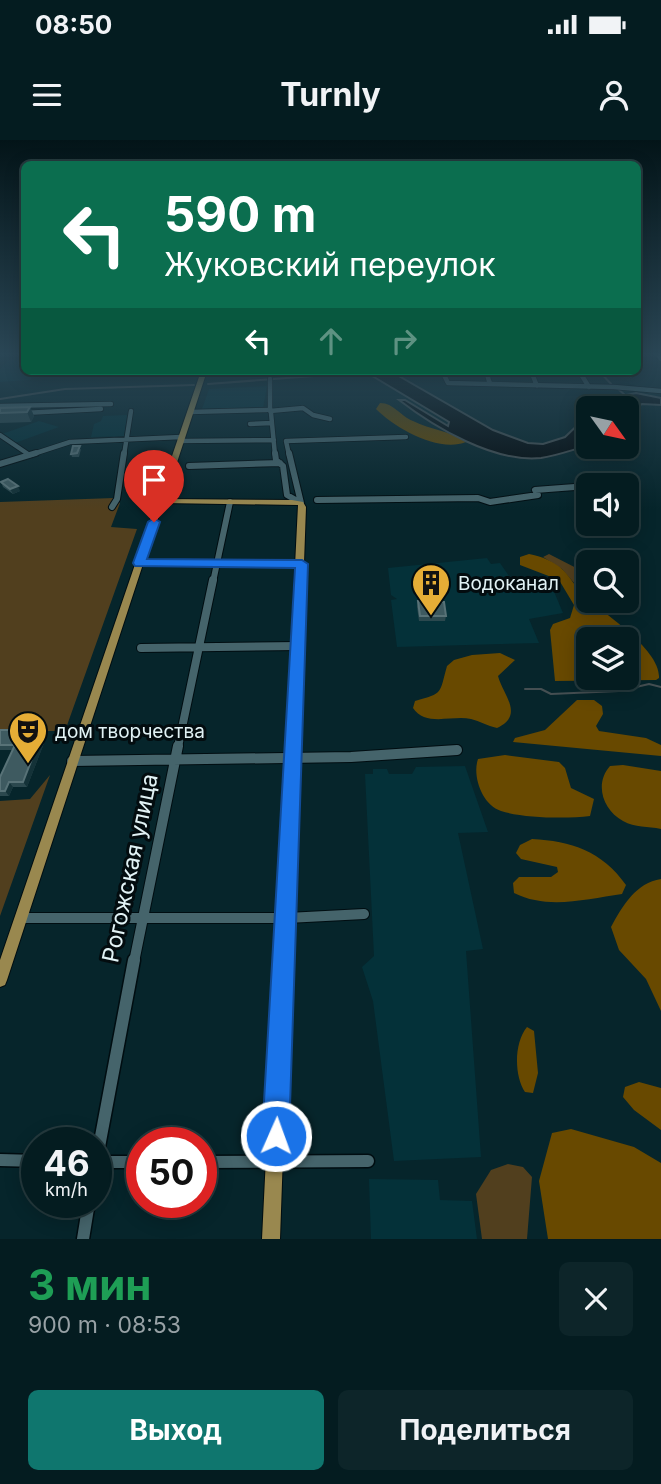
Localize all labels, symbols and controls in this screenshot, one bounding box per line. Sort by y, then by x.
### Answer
text: 08:50 [35,9,112,40]
text: Turnly [280,75,381,114]
icon: menu [28,76,66,114]
icon: person [595,76,633,114]
text: 590 m [164,185,317,244]
icon: left [49,189,140,280]
text: Жуковский переулок [164,245,496,284]
icon: left [239,322,277,360]
icon: ahead [312,322,350,360]
icon: right [385,322,423,360]
north arrow [576,396,639,458]
map controls [576,396,639,690]
pin [124,450,184,522]
icon: arrive [135,461,173,499]
button: sound [576,473,639,536]
button: search [576,550,639,613]
building icon: Водоканал [410,562,452,617]
place label: Водоканал [458,572,559,595]
button: layers [576,627,639,690]
theatre icon: дом творчества [7,710,49,765]
place label: дом творчества [55,720,205,743]
street label: Рогожская улица [96,771,164,965]
position arrow [239,1099,313,1173]
speed limit sign: 50 [126,1127,217,1218]
text: 46 [43,1142,90,1184]
text: km/h [45,1179,88,1200]
text: 3 мин [28,1259,151,1310]
button: close [559,1262,633,1336]
text: 900 m · 08:53 [28,1311,181,1339]
button: Выход [28,1390,324,1470]
button: Поделиться [338,1390,633,1470]

